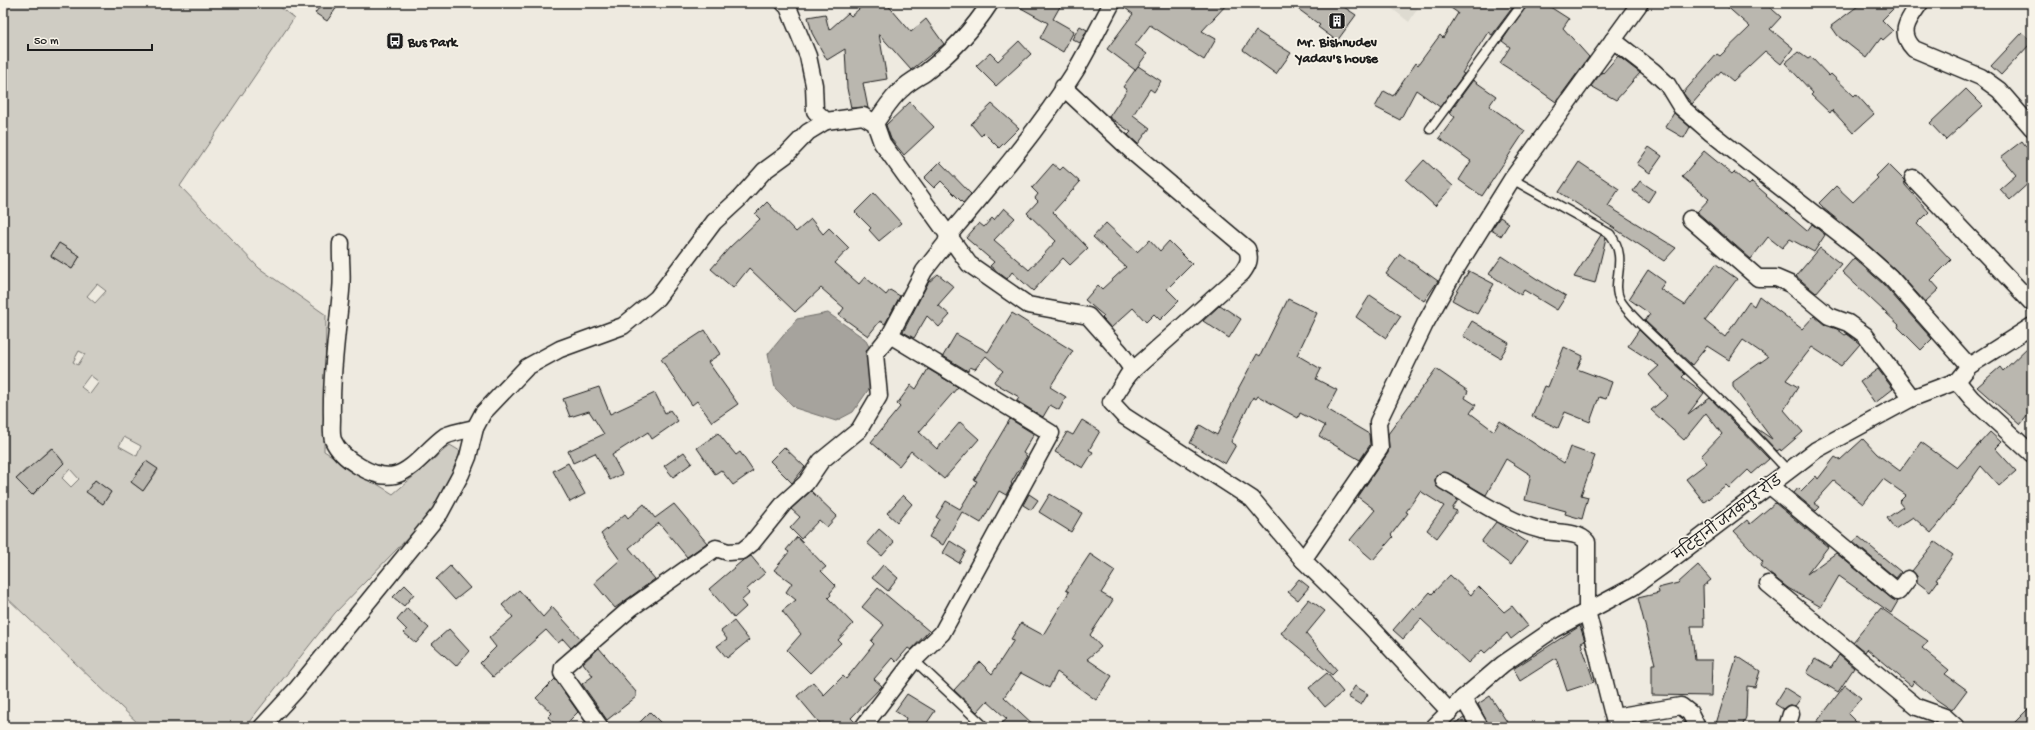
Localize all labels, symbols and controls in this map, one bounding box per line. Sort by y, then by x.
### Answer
building icon: Mr. Bishnudev Yadav's house [1327,11,1347,31]
scale bar [28,26,152,52]
bus stop icon: Bus Park [385,31,405,51]
text: 50 m [34,35,59,49]
place label: Bus Park [407,35,459,52]
place label: Mr. Bishnudev Yadav's house [1294,35,1379,68]
street label: मटिहानी जनकपुर रोड [1667,468,1787,567]

